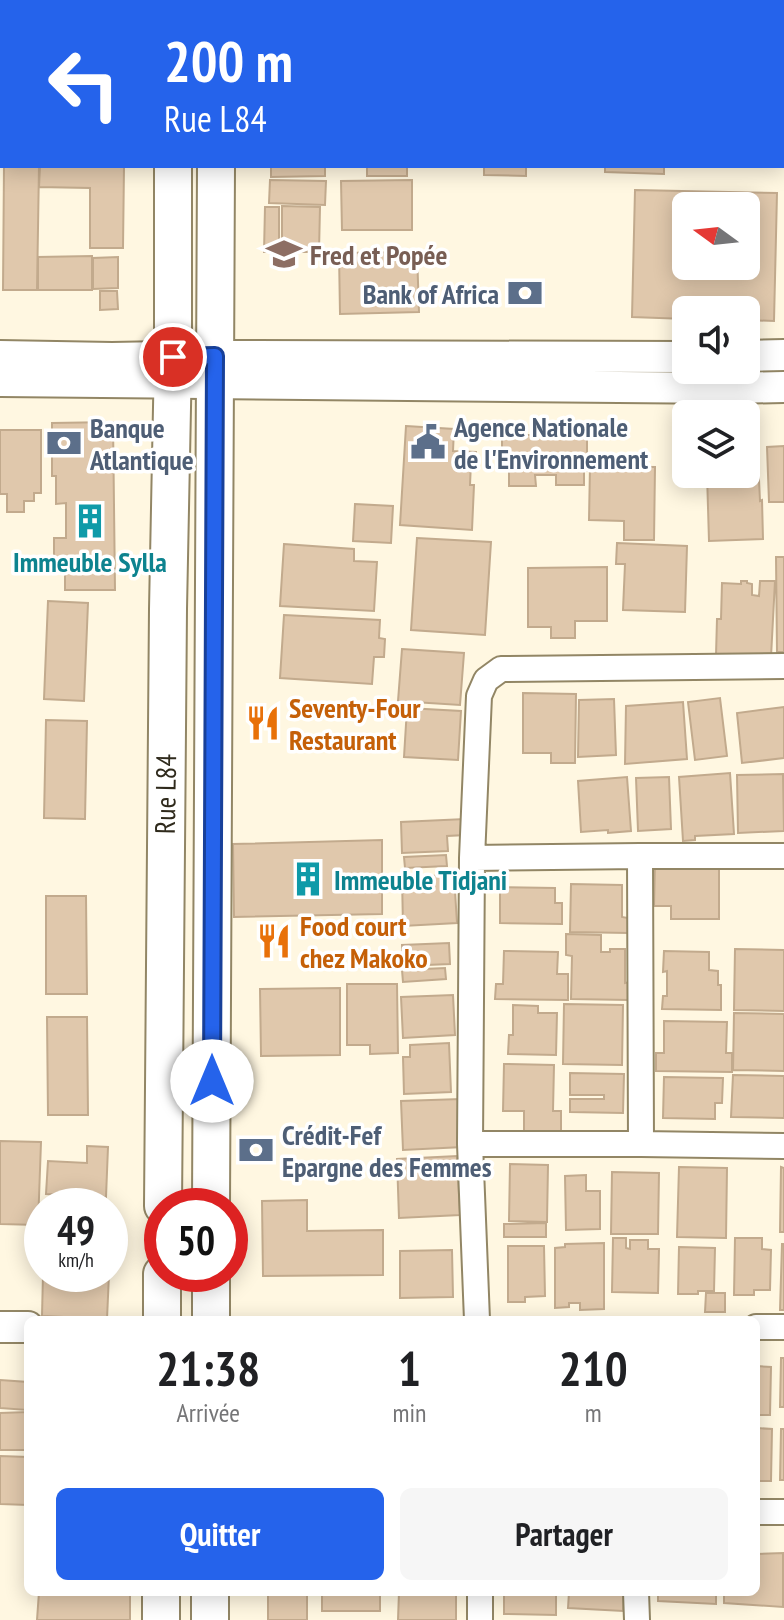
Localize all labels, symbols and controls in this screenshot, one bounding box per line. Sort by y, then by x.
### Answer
text: 200 m [164,25,293,97]
icon: left [32,32,136,136]
text: Rue L84 [164,95,267,142]
north arrow [672,192,760,280]
map controls [672,192,760,488]
school or university icon: Fred et Popée [265,235,303,273]
place label: Fred et Popée [310,236,447,273]
bank icon: Bank of Africa [506,274,544,312]
place label: Bank of Africa [363,275,499,312]
button: sound [672,296,760,384]
pin [139,323,207,391]
icon: arrive [151,335,195,379]
button: layers [672,400,760,488]
place label: Agence Nationale de l'Environnement [453,408,648,477]
place label: Banque Atlantique [89,409,194,478]
public building icon: Agence Nationale de l'Environnement [409,423,447,461]
bank icon: Banque Atlantique [45,424,83,462]
building icon: Immeuble Sylla [71,502,109,540]
place label: Immeuble Sylla [13,543,167,580]
place label: Seventy-Four Restaurant [289,689,421,758]
restaurant icon: Seventy-Four Restaurant [244,704,282,742]
street label: Rue L84 [146,753,184,834]
building icon: Immeuble Tidjani [289,860,327,898]
place label: Immeuble Tidjani [334,861,507,898]
place label: Food court chez Makoko [300,907,428,976]
restaurant icon: Food court chez Makoko [255,922,293,960]
position arrow [170,1039,254,1123]
place label: Crédit-Fef Epargne des Femmes [282,1116,492,1185]
bank icon: Crédit-Fef Epargne des Femmes [237,1131,275,1169]
speed limit sign: 50 [144,1188,248,1292]
text: 49 [57,1204,95,1256]
text: km/h [58,1247,94,1273]
text: 21:38 [156,1337,260,1399]
text: 1 [398,1337,421,1399]
text: 210 [559,1337,628,1399]
text: Arrivée [176,1396,240,1429]
text: min [392,1396,426,1429]
text: m [585,1396,602,1429]
button: Quitter [56,1488,384,1580]
button: Partager [400,1488,728,1580]

